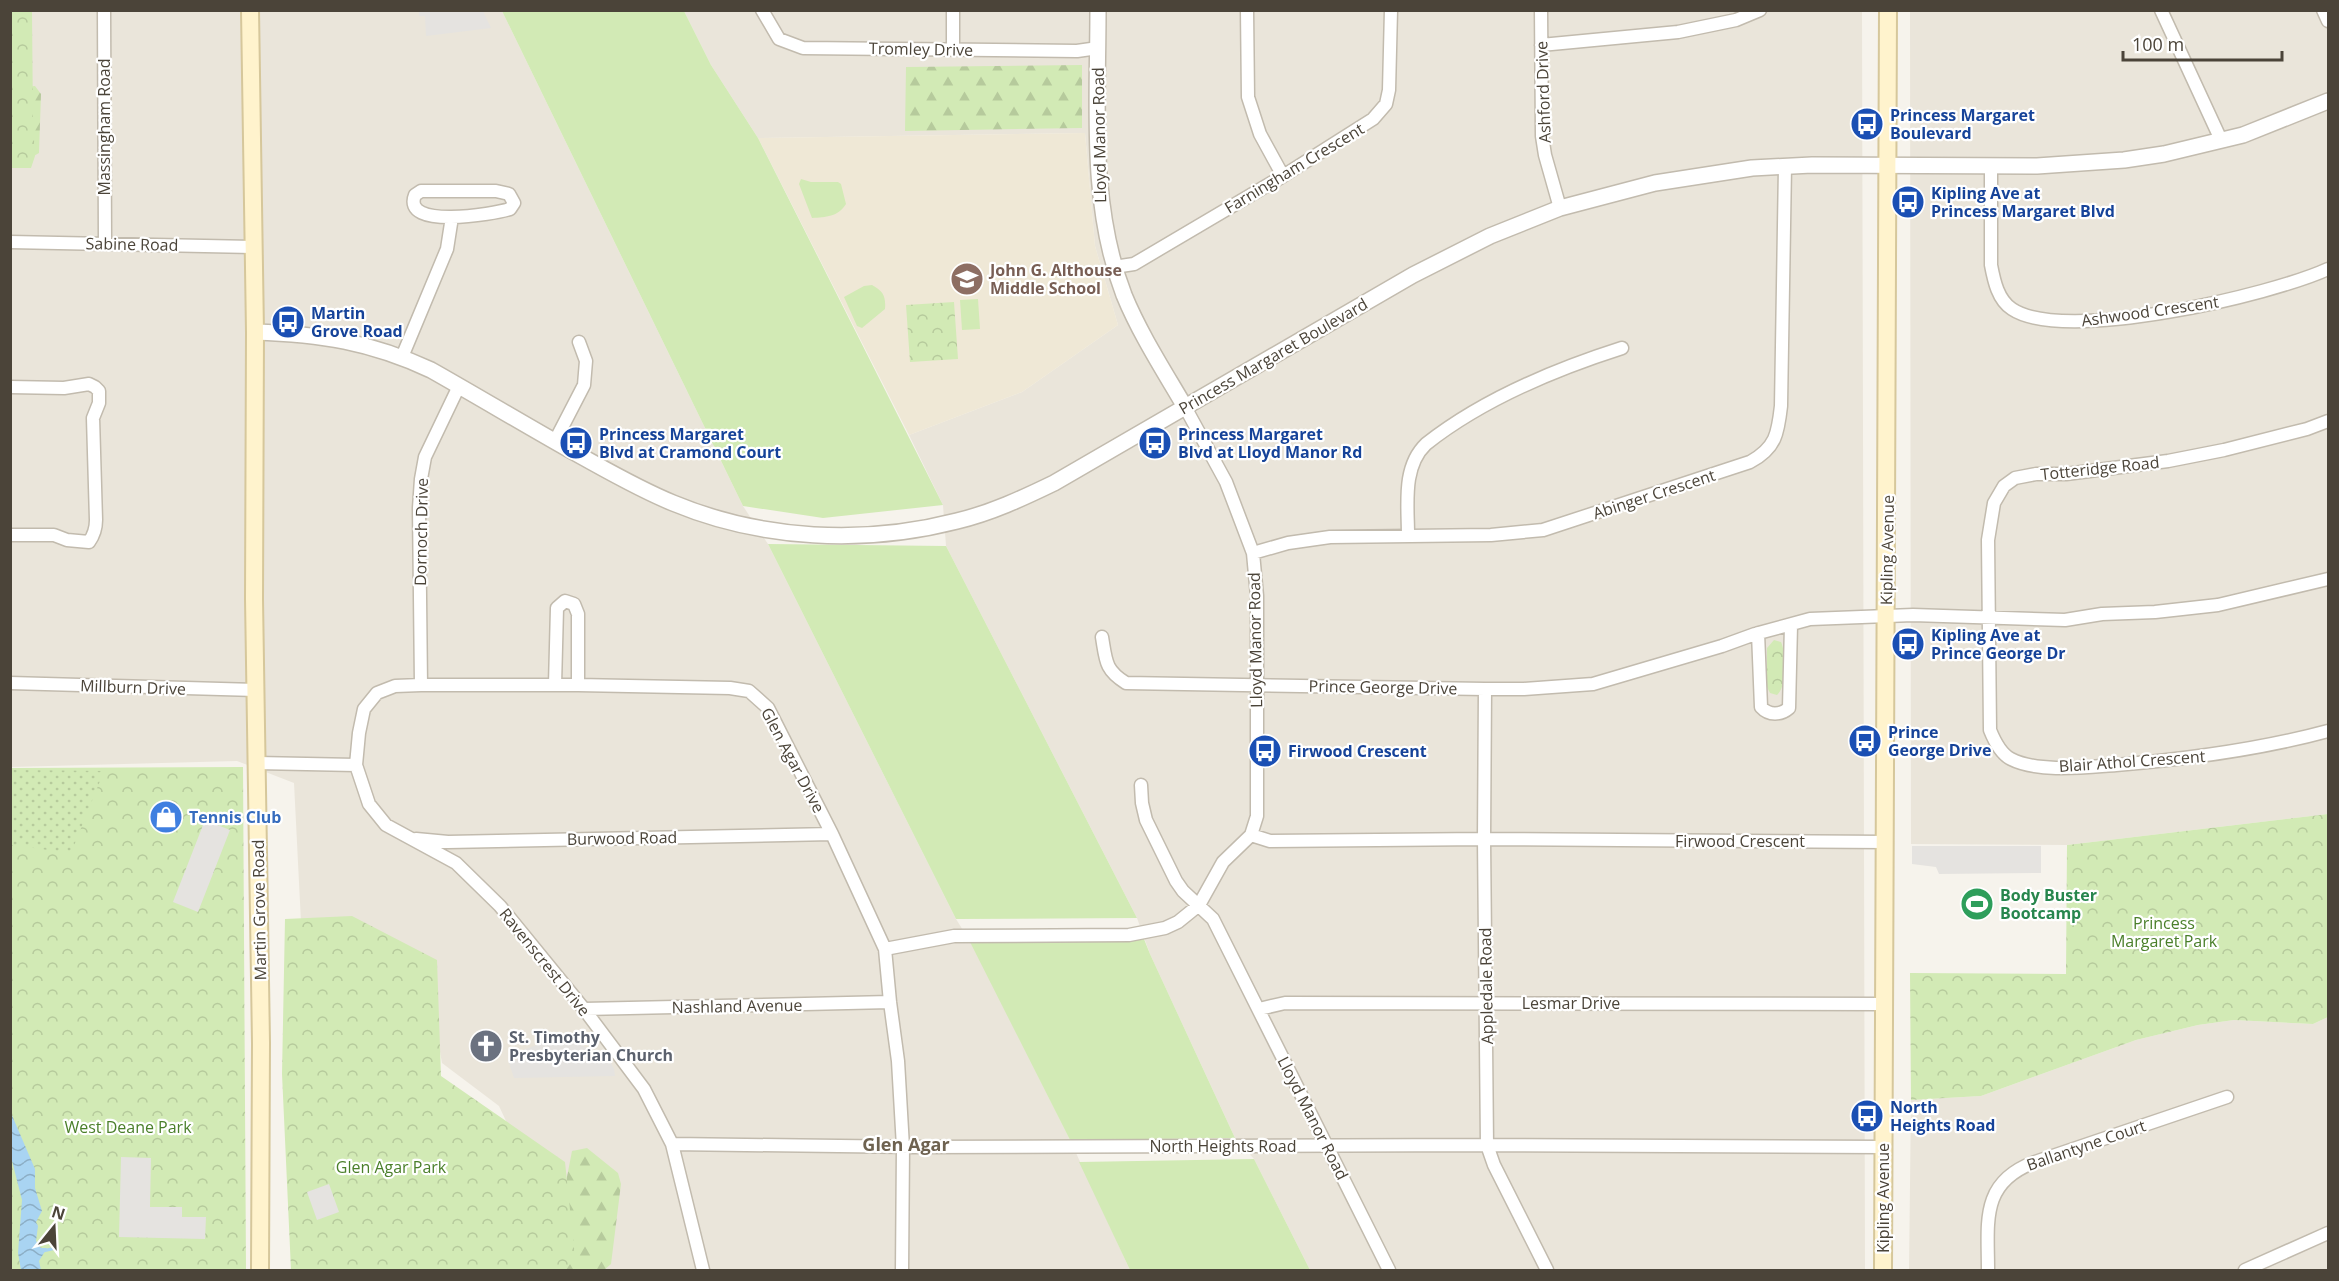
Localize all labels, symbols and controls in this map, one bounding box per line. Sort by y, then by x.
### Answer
scale bar [2123,24,2282,62]
text: 100 m [2132,32,2184,56]
street label: Tromley Drive [869,37,973,61]
street label: Ashford Drive [1530,41,1556,143]
street label: Massingham Road [93,59,115,195]
street label: Lloyd Manor Road [1087,67,1111,203]
place label: Princess Margaret Boulevard [1890,104,2035,144]
bus stop icon: Princess Margaret Boulevard [1849,106,1885,142]
street label: Farningham Crescent [1220,117,1368,218]
place label: Kipling Ave at Princess Margaret Blvd [1931,182,2115,222]
bus stop icon: Kipling Ave at Princess Margaret Blvd [1890,184,1926,220]
street label: Sabine Road [86,232,178,256]
place label: John G. Althouse Middle School [988,259,1122,299]
school or university icon: John G. Althouse Middle School [949,261,985,297]
street label: Ashwood Crescent [2080,290,2220,332]
street label: Princess Margaret Boulevard [1174,293,1372,419]
place label: Martin Grove Road [311,302,403,342]
bus stop icon: Martin Grove Road [270,304,306,340]
place label: Princess Margaret Blvd at Cramond Court [599,423,781,463]
place label: Princess Margaret Blvd at Lloyd Manor Rd [1178,423,1362,463]
bus stop icon: Princess Margaret Blvd at Cramond Court [558,425,594,461]
bus stop icon: Princess Margaret Blvd at Lloyd Manor Rd [1137,425,1173,461]
street label: Totteridge Road [2040,451,2160,485]
street label: Abinger Crescent [1590,464,1718,524]
street label: Dornoch Drive [409,478,433,586]
street label: Kipling Avenue [1875,495,1899,605]
street label: Lloyd Manor Road [1243,572,1267,708]
place label: Kipling Ave at Prince George Dr [1931,624,2066,664]
bus stop icon: Kipling Ave at Prince George Dr [1890,626,1926,662]
street label: Millburn Drive [80,674,186,700]
street label: Prince George Drive [1309,675,1457,699]
street label: Glen Agar Drive [756,704,830,816]
place label: Prince George Drive [1888,721,1991,761]
bus stop icon: Prince George Drive [1847,723,1883,759]
bus stop icon: Firwood Crescent [1247,733,1283,769]
place label: Firwood Crescent [1288,740,1427,762]
street label: Blair Athol Crescent [2058,745,2206,777]
shop icon: Tennis Club [148,799,184,835]
place label: Tennis Club [189,806,281,828]
street label: Burwood Road [567,826,677,850]
street label: Firwood Crescent [1675,830,1805,852]
street label: Martin Grove Road [247,839,271,981]
place label: Body Buster Bootcamp [2000,884,2097,924]
sports icon: Body Buster Bootcamp [1959,886,1995,922]
street label: Ravenscrest Drive [495,903,595,1021]
park label: Princess Margaret Park [2111,912,2218,952]
street label: Appledale Road [1474,927,1498,1045]
street label: Lesmar Drive [1522,992,1620,1014]
street label: Nashland Avenue [671,994,803,1018]
place label: St. Timothy Presbyterian Church [509,1026,673,1066]
church icon: St. Timothy Presbyterian Church [468,1028,504,1064]
street label: Lloyd Manor Road [1272,1053,1354,1183]
place label: North Heights Road [1890,1096,1995,1136]
bus stop icon: North Heights Road [1849,1098,1885,1134]
street label: Ballantyne Court [2024,1114,2149,1176]
park label: West Deane Park [64,1116,192,1138]
district label: Glen Agar [862,1132,950,1156]
street label: North Heights Road [1150,1135,1296,1157]
street label: Kipling Avenue [1872,1143,1894,1253]
park label: Glen Agar Park [336,1156,447,1178]
north arrow [24,1197,84,1257]
text: N [49,1200,68,1225]

